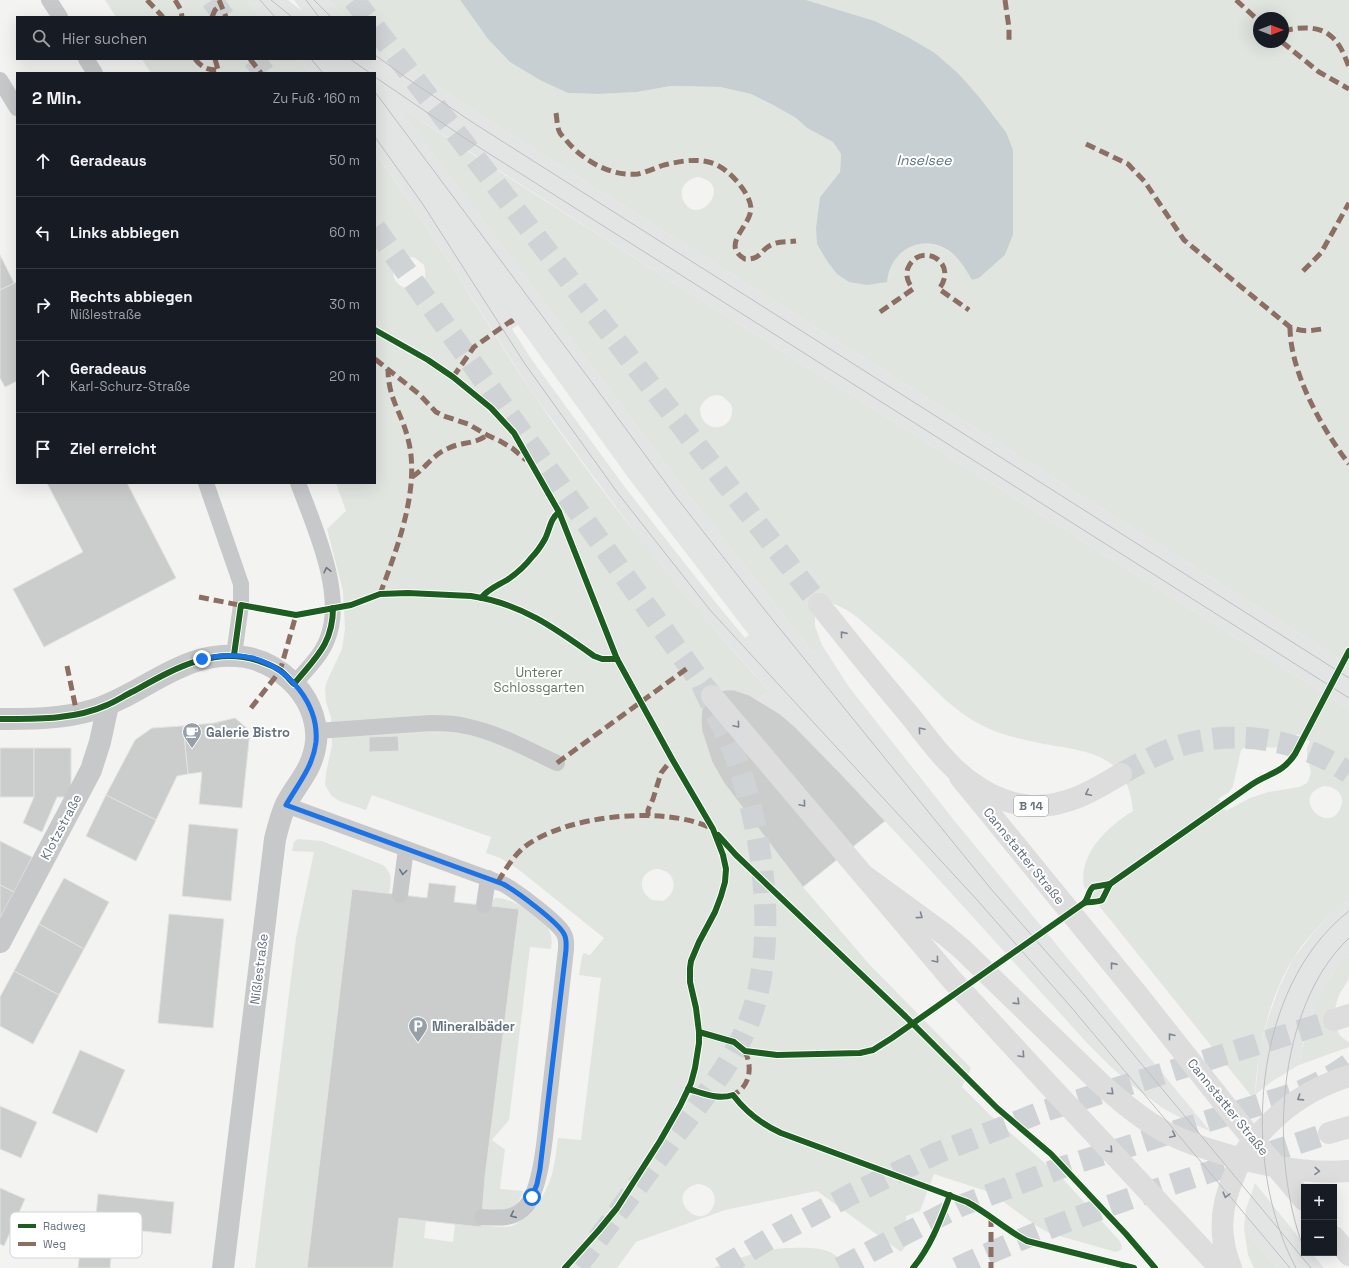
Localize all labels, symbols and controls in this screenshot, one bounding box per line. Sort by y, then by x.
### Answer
north arrow [1253,12,1289,48]
search box [16,16,376,60]
icon: search [30,27,52,49]
text: Hier suchen [62,29,147,48]
text: 2 Min. [32,87,81,109]
text: Zu Fuß · 160 m [273,90,360,107]
icon: ahead [32,150,54,172]
text: Geradeaus [70,151,147,170]
water label: Inselsee [896,151,952,169]
text: 50 m [329,152,360,169]
icon: left [32,222,54,244]
text: Links abbiegen [70,223,179,242]
text: 60 m [329,224,360,241]
text: Rechts abbiegen [70,287,192,306]
icon: right [32,294,54,316]
text: 30 m [329,296,360,313]
text: Nißlestraße [70,306,142,323]
text: Geradeaus [70,359,147,378]
icon: ahead [32,366,54,388]
text: 20 m [329,368,360,385]
text: Karl-Schurz-Straße [70,378,190,395]
icon: arrive [32,438,54,460]
text: Ziel erreicht [70,439,157,458]
one-way arrow [324,567,332,573]
one-way arrow [840,631,847,638]
route end [193,650,211,668]
park label: Unterer Schlossgarten [494,664,584,696]
cafe icon: Galerie Bistro [181,721,203,749]
one-way arrow [732,721,739,728]
place label: Galerie Bistro [206,724,290,741]
one-way arrow [919,728,926,735]
one-way arrow [1084,788,1092,796]
street label: Klotzstraße [37,791,85,863]
road number: B 14 [1014,796,1048,816]
one-way arrow [799,799,806,807]
street label: Cannstatter Straße [980,804,1068,908]
one-way arrow [399,869,408,875]
one-way arrow [916,911,923,919]
street label: Nißlestraße [246,932,272,1006]
one-way arrow [931,956,938,963]
one-way arrow [1111,963,1118,970]
one-way arrow [1012,997,1020,1005]
parking icon: Mineralbäder [407,1015,429,1043]
place label: Mineralbäder [432,1018,515,1035]
one-way arrow [1168,1034,1175,1041]
one-way arrow [1017,1051,1024,1058]
street label: Cannstatter Straße [1184,1055,1272,1159]
one-way arrow [1106,1088,1113,1095]
one-way arrow [1297,1093,1304,1101]
one-way arrow [1168,1130,1176,1138]
one-way arrow [1106,1146,1113,1153]
one-way arrow [1314,1166,1320,1175]
map controls [1301,1184,1337,1256]
button: + [1301,1184,1337,1220]
route start [523,1188,541,1206]
one-way arrow [1223,1192,1231,1199]
one-way arrow [509,1210,517,1218]
legend [10,1212,142,1258]
text: Radweg [43,1219,85,1233]
button: − [1301,1220,1337,1256]
text: Weg [43,1237,66,1251]

